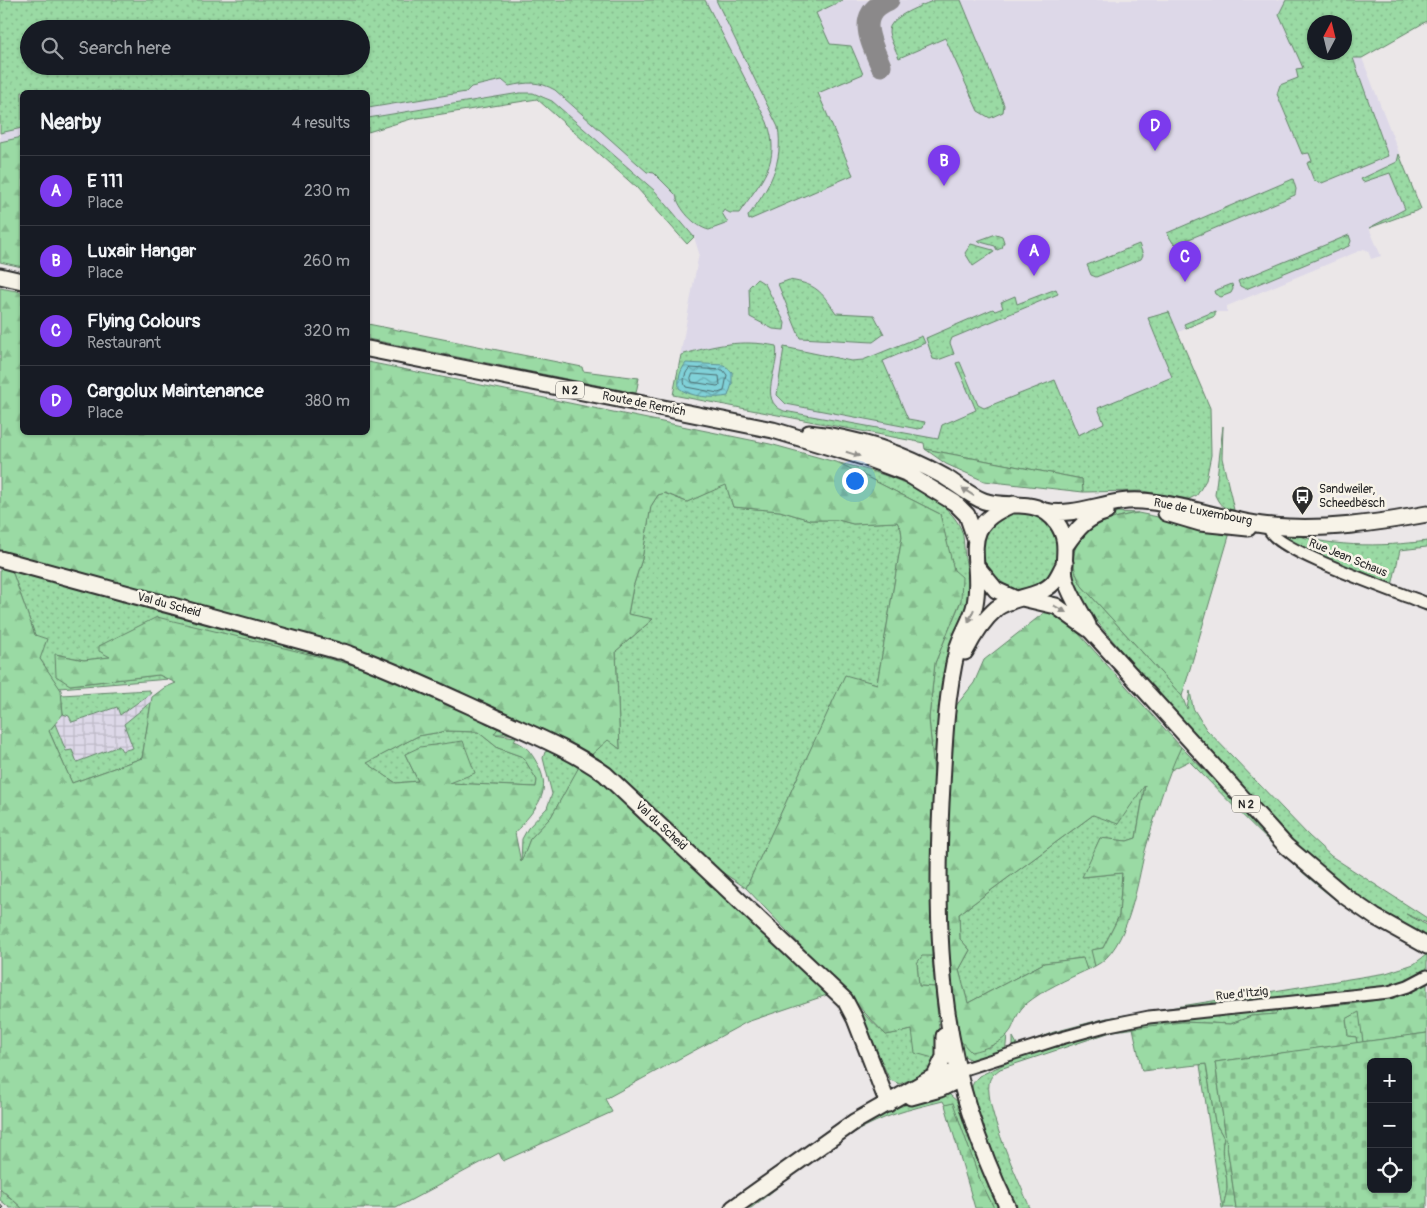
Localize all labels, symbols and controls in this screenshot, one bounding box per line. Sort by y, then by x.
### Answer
north arrow [1307,15,1352,60]
search box [20,20,370,75]
icon: search [38,34,66,62]
text: Search here [78,36,171,60]
text: Nearby [40,109,101,136]
pin: D [1139,110,1171,151]
text: 4 results [292,113,350,133]
pin: B [928,145,960,186]
text: E 111 [87,169,123,193]
text: A [51,181,61,201]
text: 230 m [304,181,350,201]
text: Place [87,193,123,213]
pin: A [1018,235,1050,276]
text: Luxair Hangar [87,239,196,263]
pin: C [1169,241,1201,282]
text: B [51,251,61,271]
text: 260 m [303,251,350,271]
text: Place [87,263,123,283]
text: Flying Colours [87,309,200,333]
text: C [51,321,61,341]
text: 320 m [304,321,350,341]
text: Restaurant [87,333,161,353]
text: Cargolux Maintenance [87,379,264,403]
road number: N 2 [556,382,584,398]
street label: Route de Remich [601,389,687,419]
text: D [51,391,61,411]
text: 380 m [304,391,350,411]
text: Place [87,403,123,423]
one-way arrow [845,451,860,459]
your location [842,468,868,494]
place label: Sandweiler, Scheedbësch [1319,482,1385,511]
bus stop icon: Sandweiler, Scheedbësch [1291,484,1315,515]
one-way arrow [961,488,975,497]
street label: Rue de Luxembourg [1152,495,1254,529]
street label: Rue Jean Schaus [1307,535,1390,581]
street label: Val du Scheid [135,589,203,621]
one-way arrow [1053,604,1066,613]
one-way arrow [966,609,974,623]
road number: N 2 [1232,796,1260,812]
street label: Val du Scheid [632,798,690,854]
street label: Rue d'Itzig [1215,984,1269,1004]
map controls [1367,1058,1412,1193]
button: + [1367,1058,1412,1103]
button: − [1367,1103,1412,1148]
button: locate [1367,1148,1412,1193]

